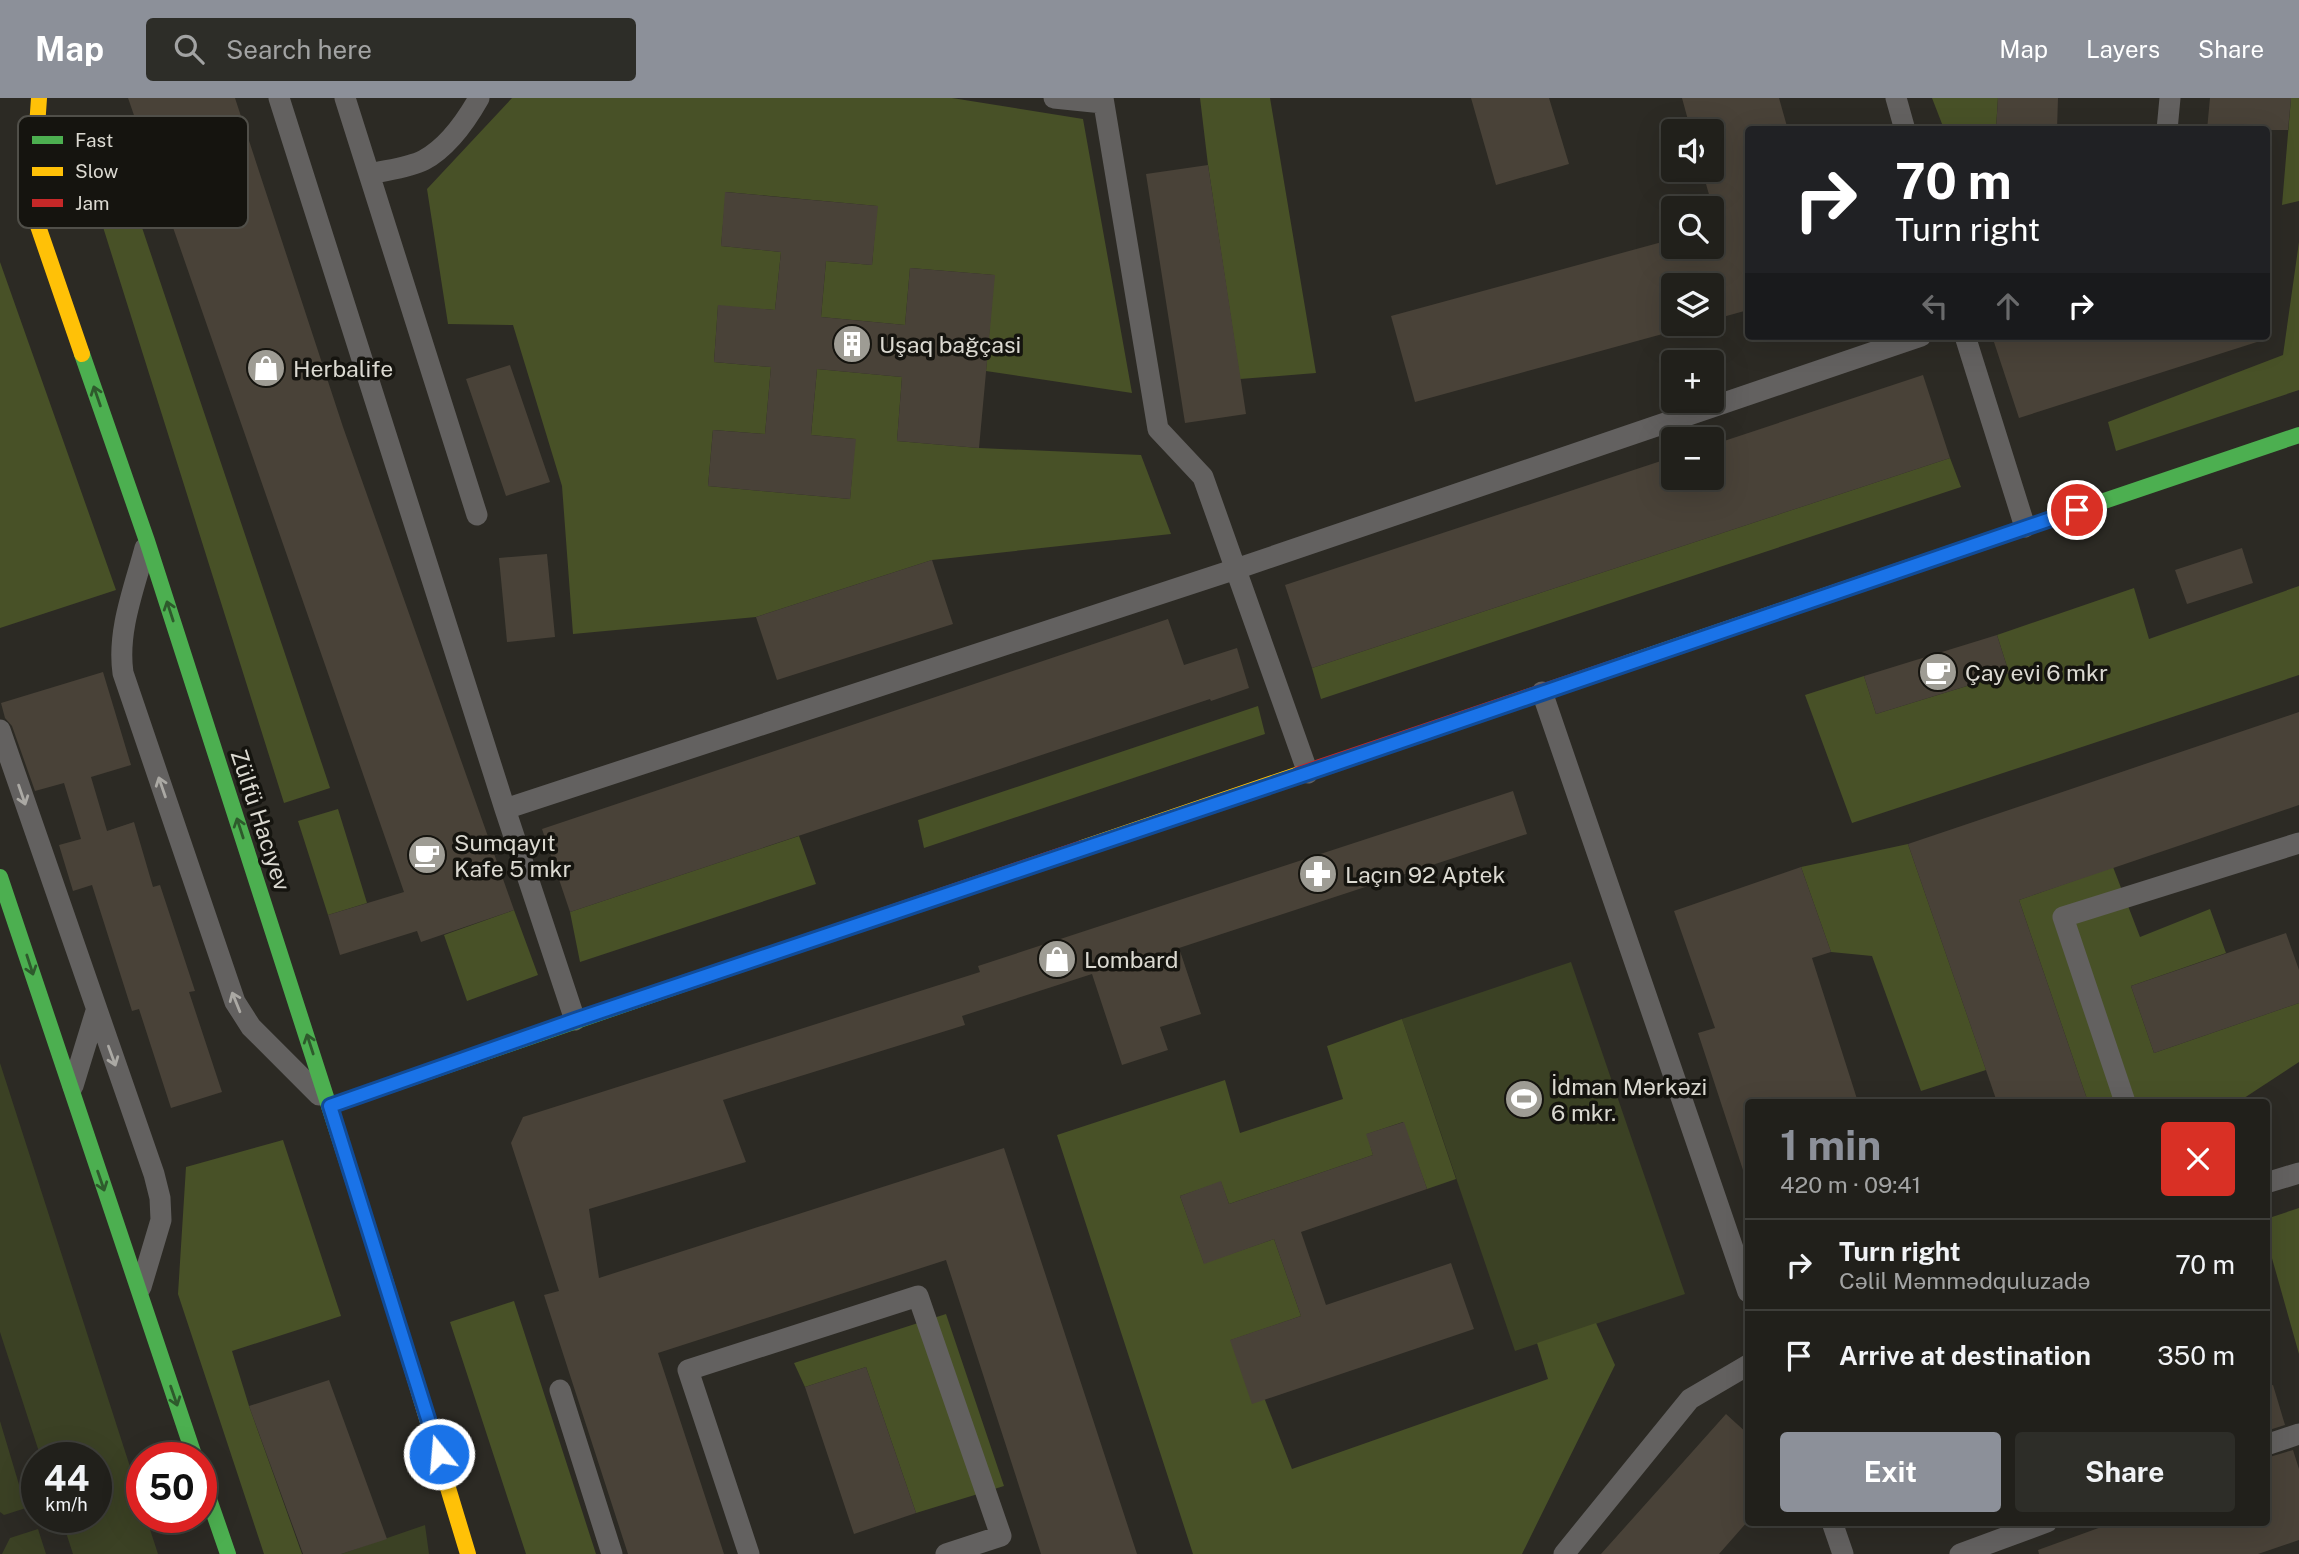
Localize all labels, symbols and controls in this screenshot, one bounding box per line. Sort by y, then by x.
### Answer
search box [146,18,636,81]
text: Map [35,30,104,68]
icon: search [170,30,208,68]
text: Search here [226,34,372,65]
text: Map [1999,35,2048,63]
text: Layers [2086,35,2160,63]
text: Share [2198,35,2264,63]
legend [18,116,248,228]
map controls [1661,119,1724,490]
button: sound [1661,119,1724,182]
text: Fast [75,129,113,151]
text: 70 m [1895,152,2012,210]
icon: right [1780,154,1871,245]
text: Slow [75,160,119,182]
text: Jam [75,192,109,214]
button: search [1661,196,1724,259]
text: Turn right [1895,211,2040,248]
button: layers [1661,273,1724,336]
icon: left [1916,287,1954,325]
icon: ahead [1989,287,2027,325]
icon: right [2062,287,2100,325]
building icon: Uşaq bağçasi [831,323,873,365]
place label: Uşaq bağçasi [879,331,1021,358]
shop icon: Herbalife [245,347,287,389]
button: + [1661,350,1724,413]
place label: Herbalife [293,355,393,382]
one-way arrow [90,385,103,407]
button: − [1661,427,1724,490]
pin [2047,480,2107,540]
icon: arrive [2058,491,2096,529]
one-way arrow [162,601,175,623]
cafe icon: Çay evi 6 mkr [1917,651,1959,693]
place label: Çay evi 6 mkr [1965,659,2108,686]
street label: Zülfü Hacıyev [225,746,297,895]
one-way arrow [155,776,167,798]
one-way arrow [17,783,29,805]
one-way arrow [233,817,245,839]
place label: Sumqayıt Kafe 5 mkr [454,829,571,882]
cafe icon: Sumqayıt Kafe 5 mkr [406,834,448,876]
pharmacy icon: Laçın 92 Aptek [1297,853,1339,895]
place label: Laçın 92 Aptek [1345,861,1506,888]
shop icon: Lombard [1036,938,1078,980]
place label: Lombard [1084,946,1179,973]
one-way arrow [24,954,37,976]
one-way arrow [229,991,242,1013]
one-way arrow [303,1034,315,1056]
one-way arrow [107,1045,119,1067]
place label: İdman Mәrkәzi 6 mkr. [1551,1073,1707,1126]
sports icon: İdman Mәrkәzi 6 mkr. [1503,1078,1545,1120]
text: 1 min [1780,1120,1881,1169]
button: close [2161,1122,2235,1196]
one-way arrow [95,1170,108,1192]
text: 420 m · 09:41 [1780,1171,1921,1198]
text: Turn right [1839,1236,1961,1267]
icon: right [1780,1246,1818,1284]
text: 70 m [2175,1249,2235,1280]
text: Cəlil Məmmədquluzadə [1839,1267,2091,1294]
icon: arrive [1780,1337,1818,1375]
text: Arrive at destination [1839,1340,2091,1371]
text: 350 m [2157,1340,2235,1371]
one-way arrow [169,1385,181,1407]
position arrow [402,1417,476,1491]
button: Exit [1780,1432,2001,1512]
button: Share [2015,1432,2235,1512]
speed limit sign: 50 [126,1442,217,1533]
text: 44 [44,1458,89,1499]
text: km/h [45,1494,88,1515]

